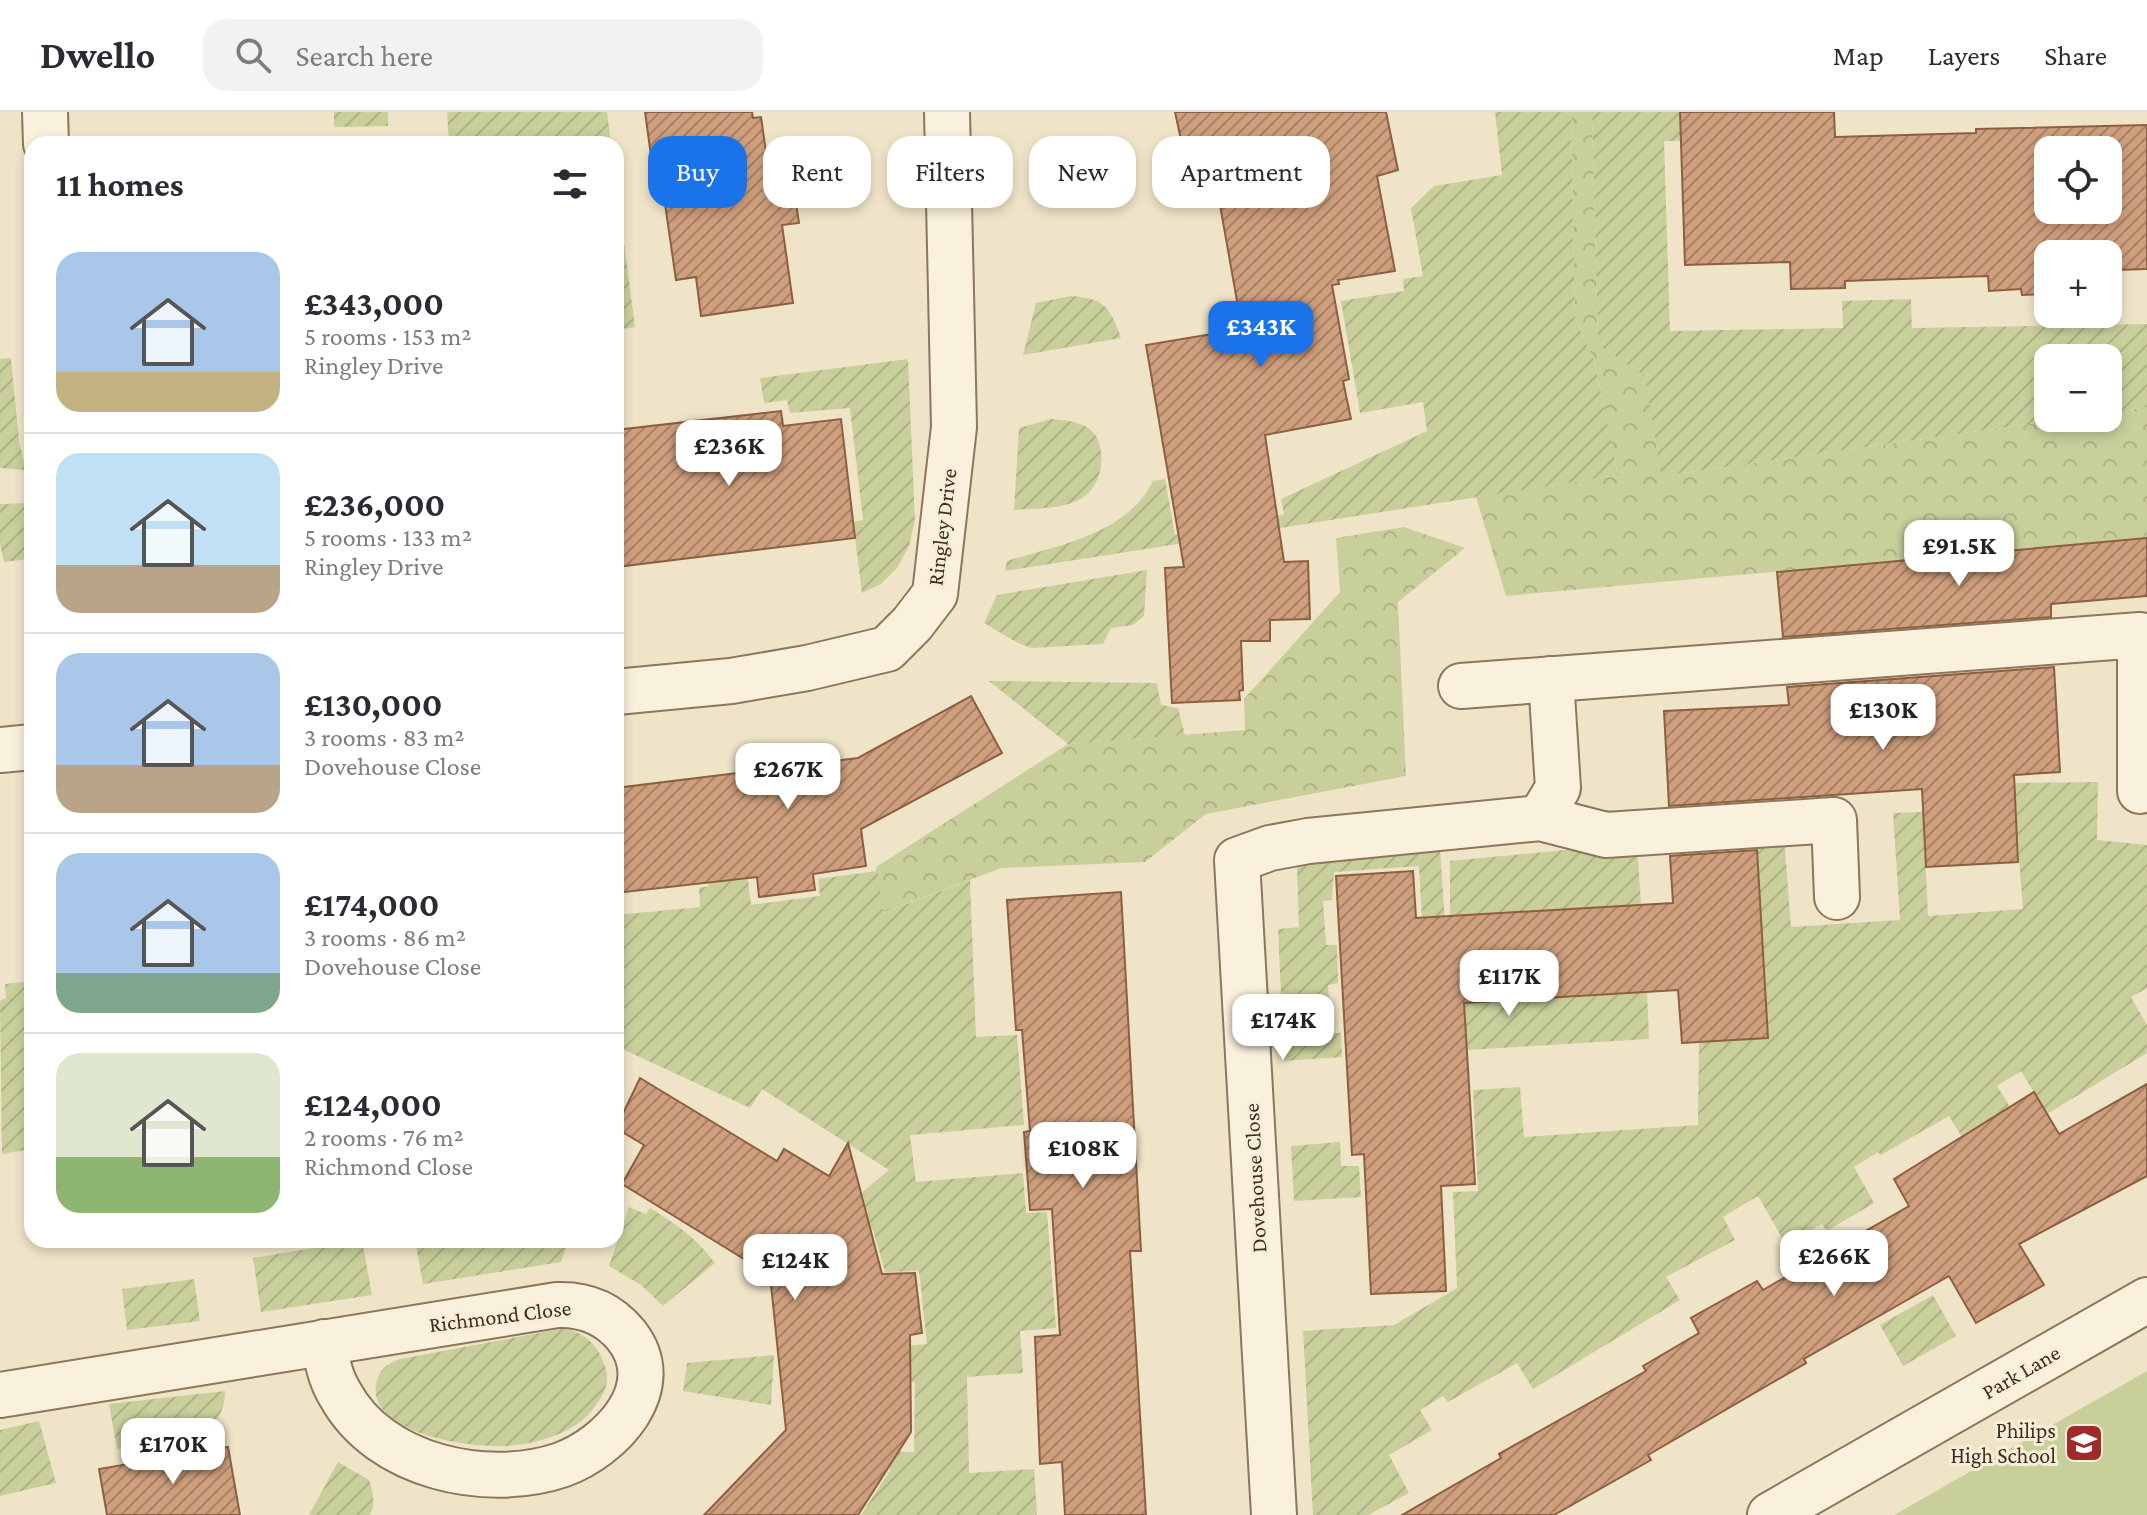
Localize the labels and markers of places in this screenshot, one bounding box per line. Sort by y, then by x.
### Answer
pin: £343K [1205,301,1317,369]
pin: £236K [673,420,785,488]
pin: £91.5K [1894,520,2024,588]
pin: £130K [1827,684,1939,752]
pin: £267K [732,743,844,811]
pin: £117K [1453,950,1565,1018]
pin: £174K [1227,994,1339,1062]
pin: £108K [1027,1122,1139,1190]
pin: £266K [1778,1230,1890,1298]
pin: £124K [739,1234,851,1302]
pin: £170K [117,1418,229,1486]
place label: Philips High School [1950,1418,2056,1468]
school or university icon: Philips High School [2063,1422,2105,1464]

